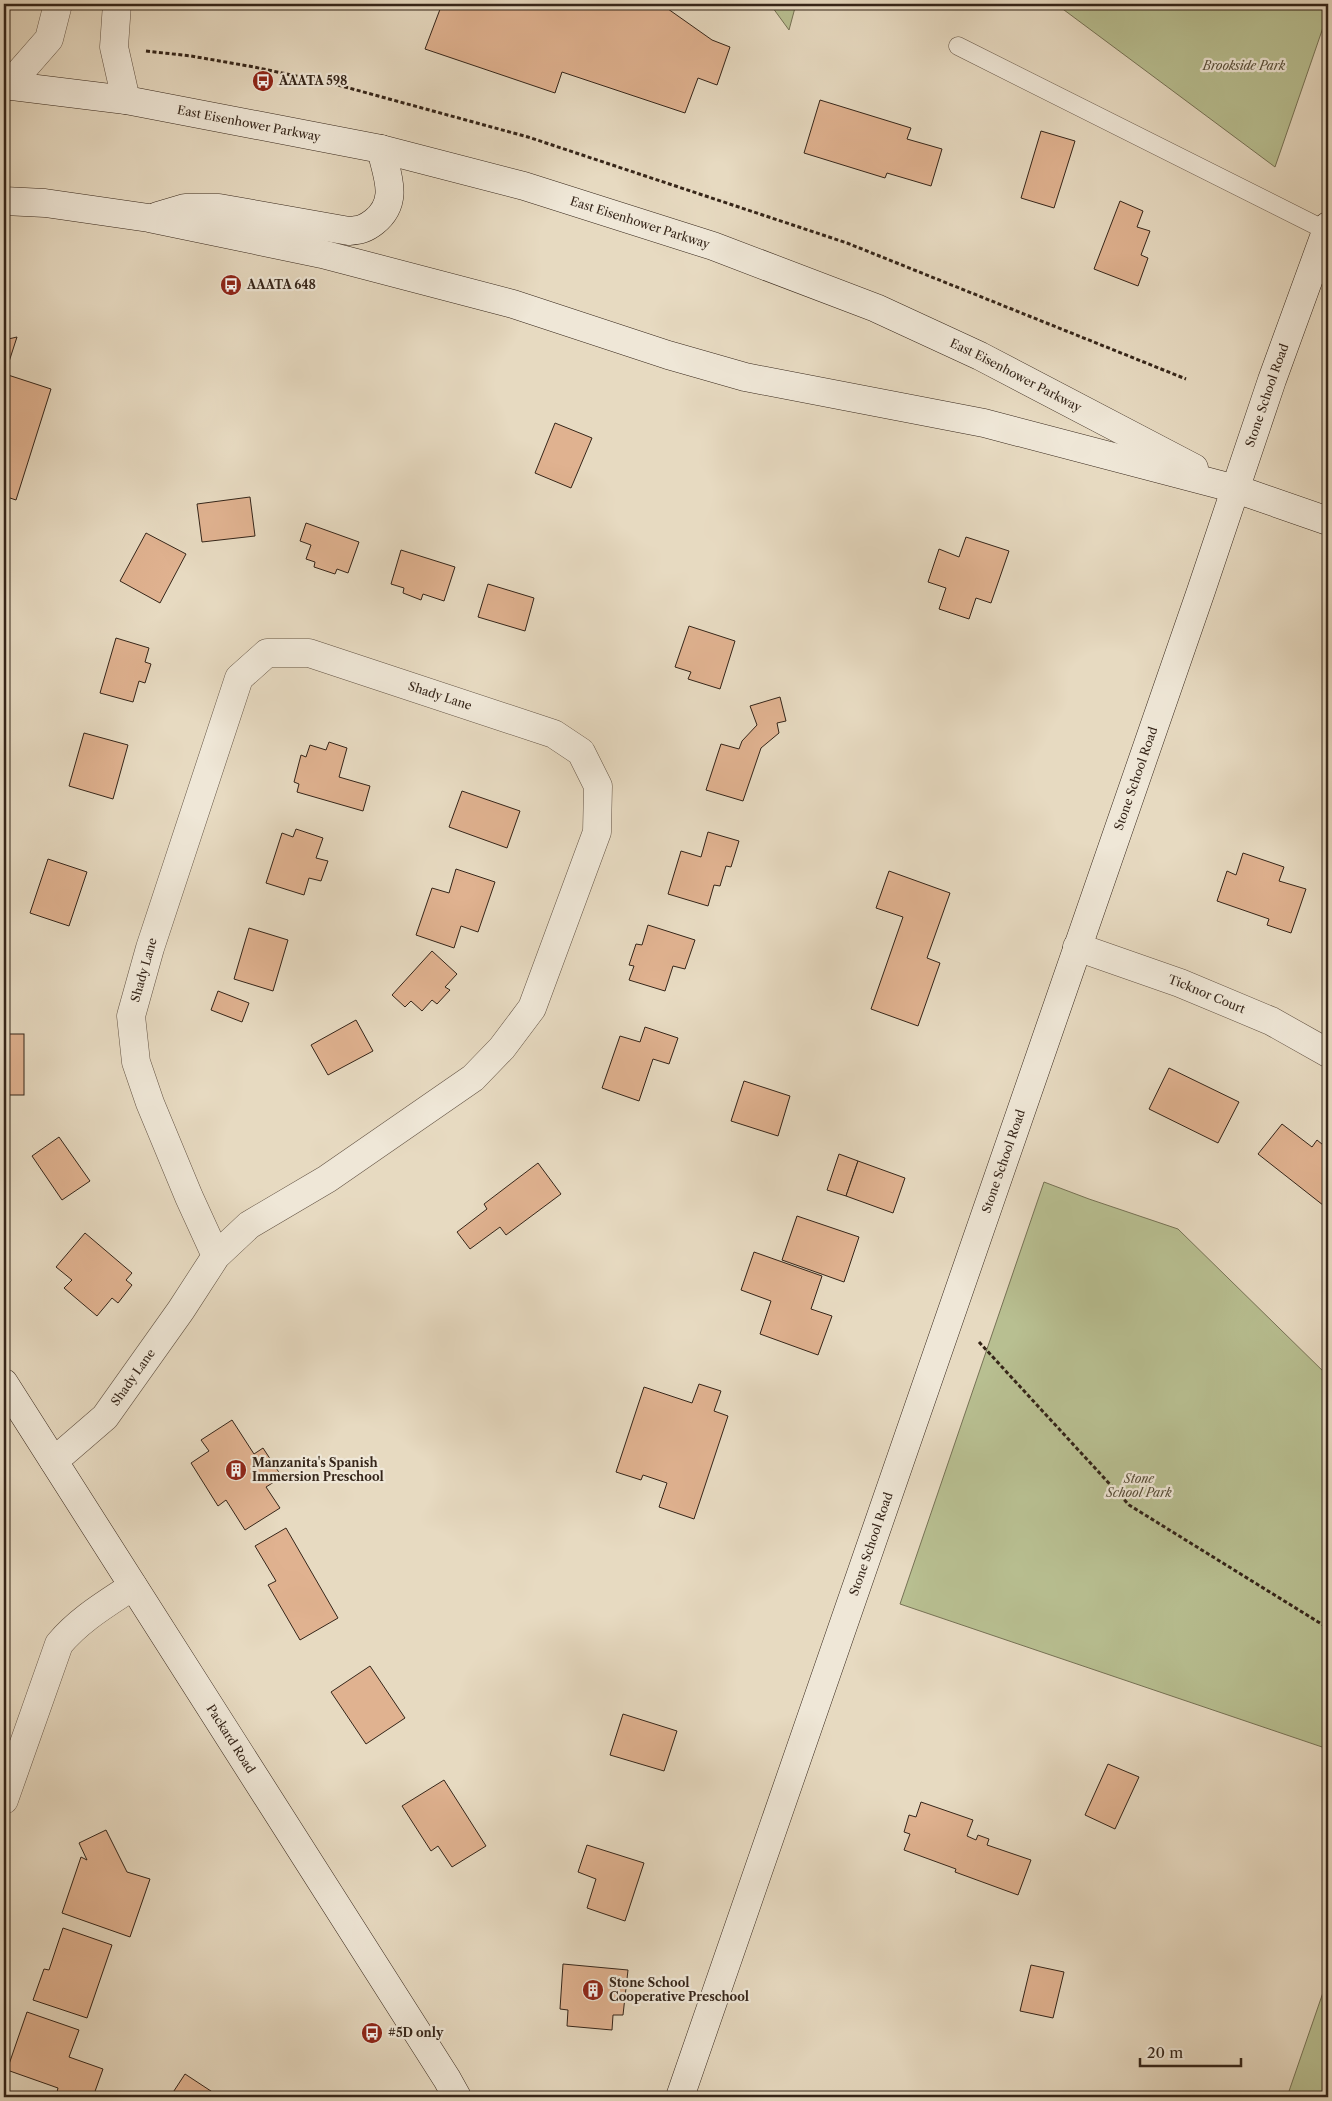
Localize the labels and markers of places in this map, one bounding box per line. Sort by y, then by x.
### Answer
bus stop icon: AAATA 598 [251,69,275,93]
place label: AAATA 598 [278,73,348,88]
bus stop icon: AAATA 648 [219,273,243,297]
place label: AAATA 648 [246,277,316,292]
place label: Manzanita's Spanish Immersion Preschool [252,1455,384,1484]
building icon: Manzanita's Spanish Immersion Preschool [224,1458,248,1482]
place label: Stone School Cooperative Preschool [609,1975,749,2004]
building icon: Stone School Cooperative Preschool [581,1978,605,2002]
bus stop icon: #5D only [360,2021,384,2045]
place label: #5D only [388,2025,444,2040]

